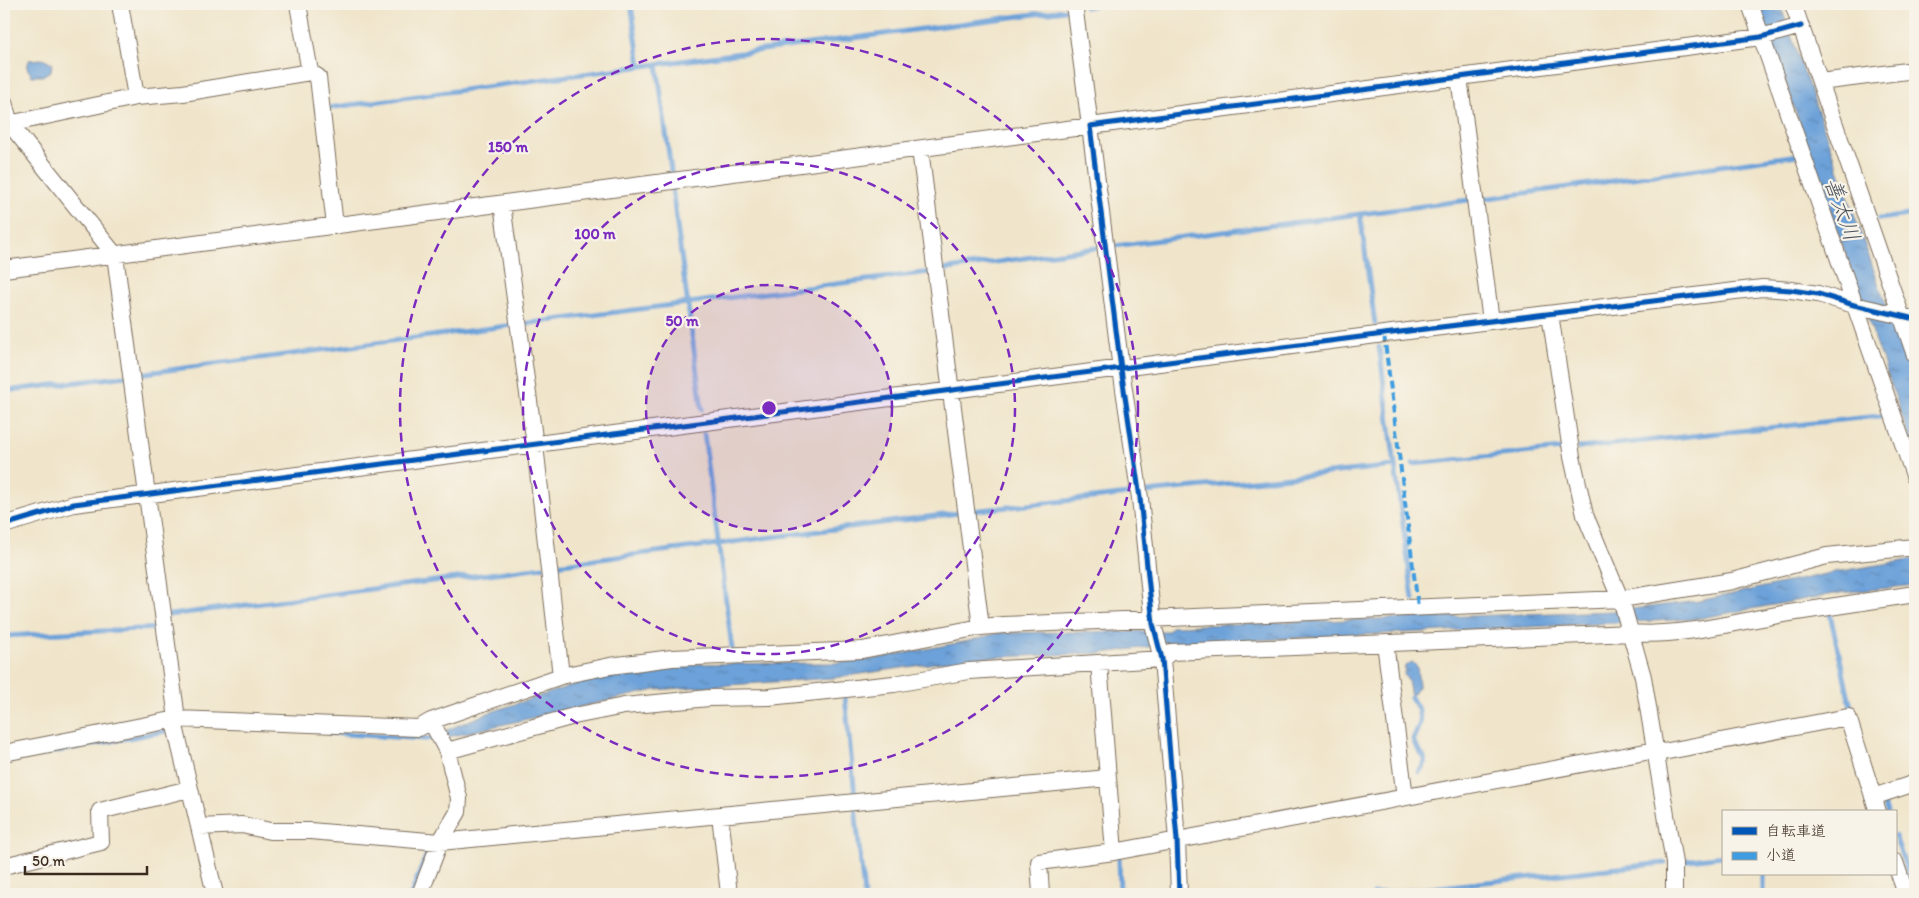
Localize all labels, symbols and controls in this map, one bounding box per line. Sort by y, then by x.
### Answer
text: 150 m [488,138,528,156]
water label: 善太川 [1819,174,1866,245]
text: 100 m [574,225,616,243]
text: 50 m [665,312,699,330]
centre of rings [760,399,778,417]
legend [1722,810,1896,876]
text: 自転車道 [1766,822,1826,840]
scale bar [25,843,148,875]
text: 小道 [1766,846,1796,864]
text: 50 m [32,852,65,870]

